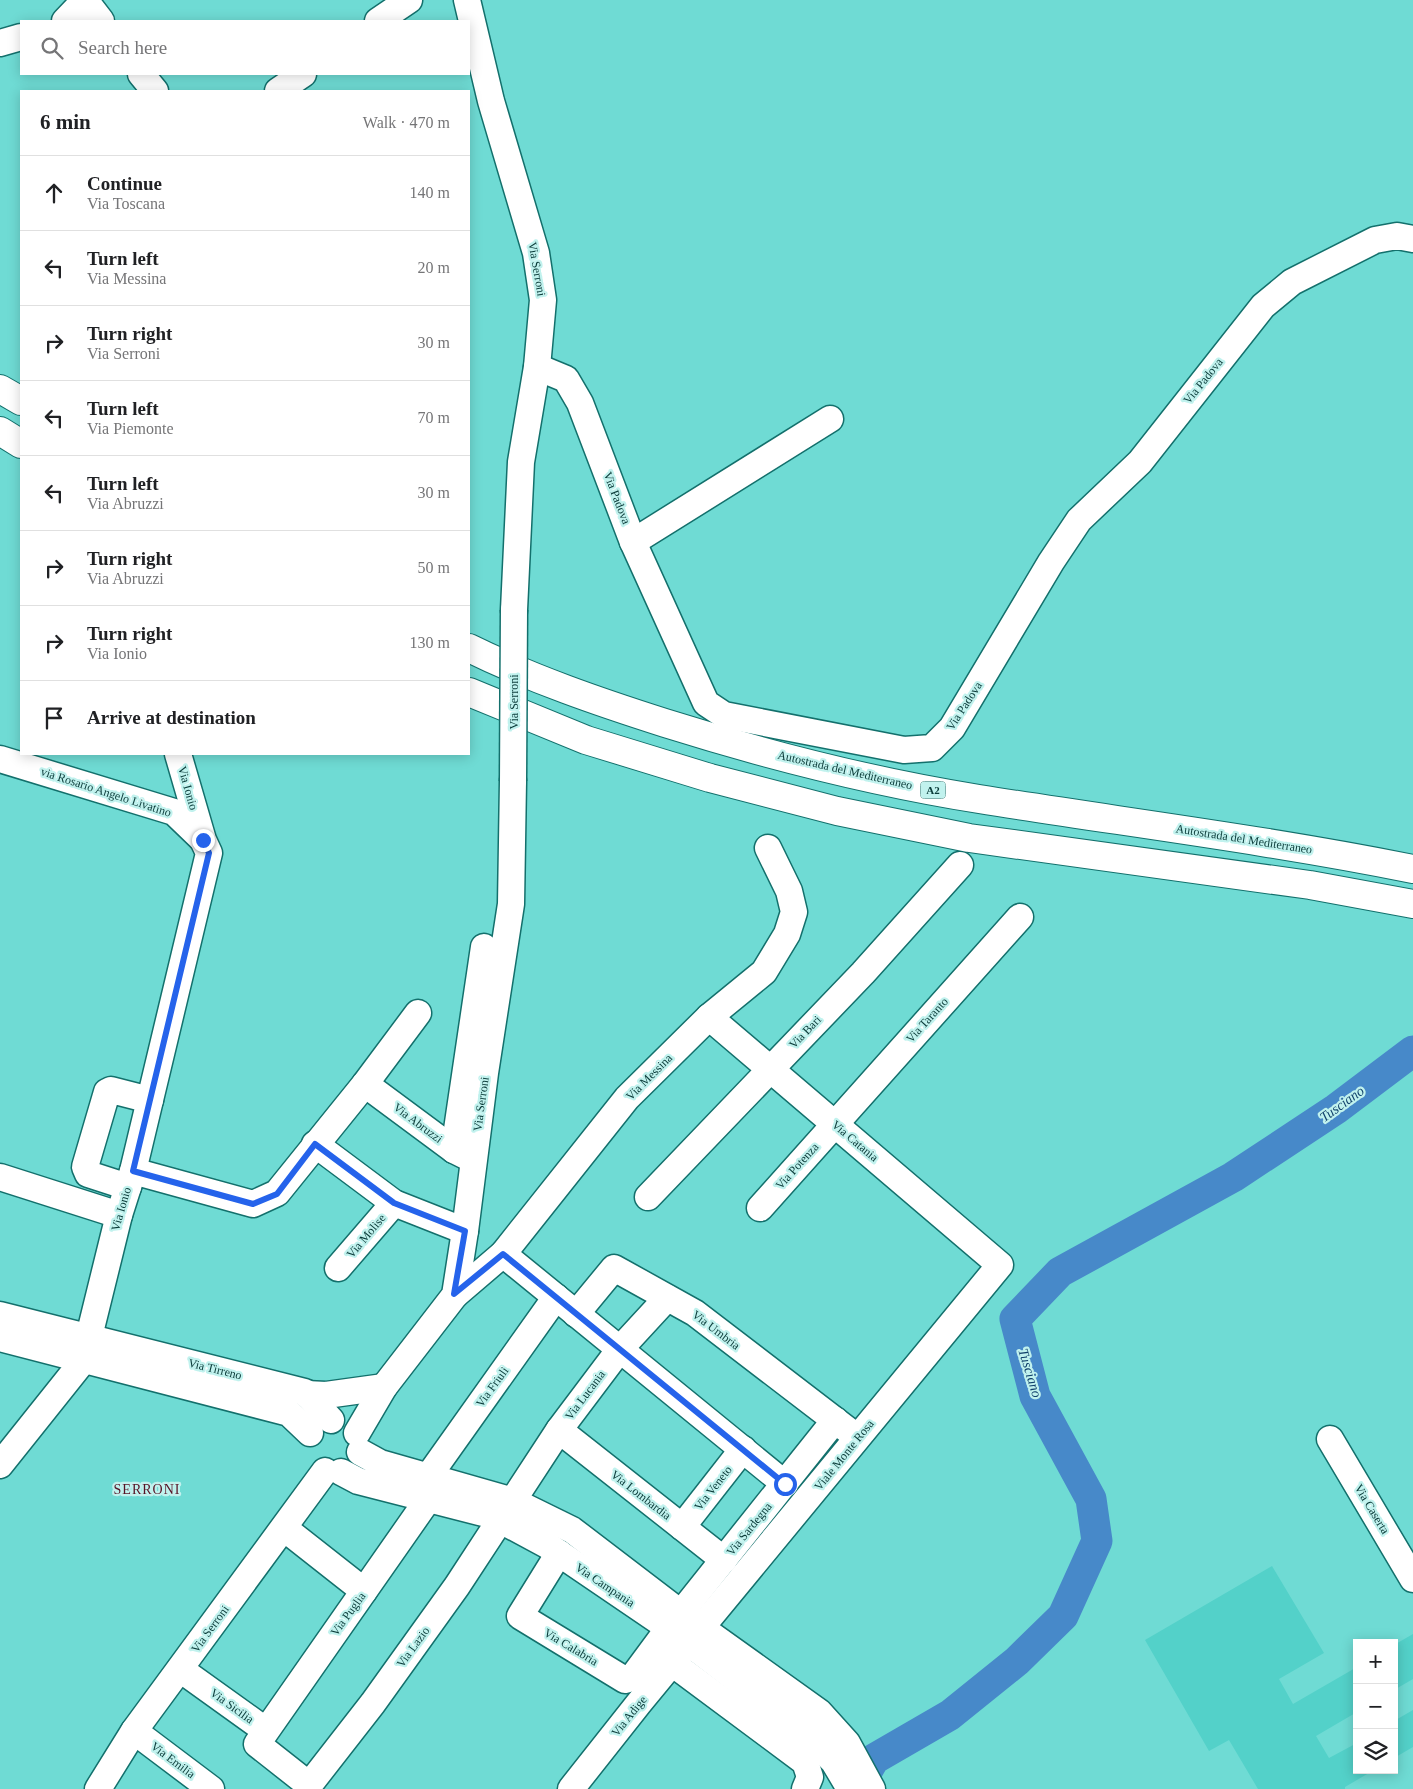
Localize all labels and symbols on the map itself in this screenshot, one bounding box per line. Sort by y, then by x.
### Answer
street label: Via Serroni [525,241,549,298]
street label: Via Padova [1180,355,1226,407]
street label: Via Padova [601,470,634,527]
street label: Via Serroni [507,674,521,729]
street label: Via Padova [943,679,985,733]
street label: Autostrada del Mediterraneo [776,748,914,792]
street label: via Rosario Angelo Livatino [39,764,173,820]
street label: Via Ionio [175,764,201,812]
road number: A2 [920,782,946,798]
street label: Autostrada del Mediterraneo [1175,821,1313,857]
route end [192,829,215,852]
street label: Via Taranto [903,995,951,1045]
street label: Via Bari [786,1012,824,1051]
street label: Via Messina [623,1051,675,1103]
street label: Via Serroni [470,1075,492,1132]
water label: Tusciano [1317,1083,1367,1125]
street label: Via Abruzzi [391,1100,446,1146]
street label: Via Catania [829,1118,882,1165]
street label: Via Potenza [773,1139,822,1192]
street label: Via Ionio [108,1185,134,1233]
street label: Via Molise [344,1211,388,1261]
street label: Via Umbria [689,1307,743,1353]
water label: Tusciano [1015,1347,1045,1399]
street label: Via Tirreno [187,1356,243,1382]
street label: Via Friuli [473,1364,512,1410]
street label: Via Lucania [562,1367,609,1422]
street label: Viale Monte Rosa [811,1416,877,1493]
street label: Via Veneto [691,1463,735,1513]
street label: Via Lombardia [608,1467,674,1523]
route start [774,1473,797,1496]
district label: SERRONI [114,1482,180,1497]
street label: Via Caserta [1352,1482,1393,1537]
street label: Via Sardegna [723,1499,775,1558]
street label: Via Campania [573,1560,638,1610]
street label: Via Puglia [328,1589,369,1638]
street label: Via Serroni [188,1602,232,1655]
street label: Via Lazio [394,1624,432,1670]
street label: Via Calabria [542,1625,601,1669]
street label: Via Sicilia [208,1686,257,1727]
street label: Via Adige [608,1693,650,1739]
street label: Via Emilia [148,1739,198,1782]

